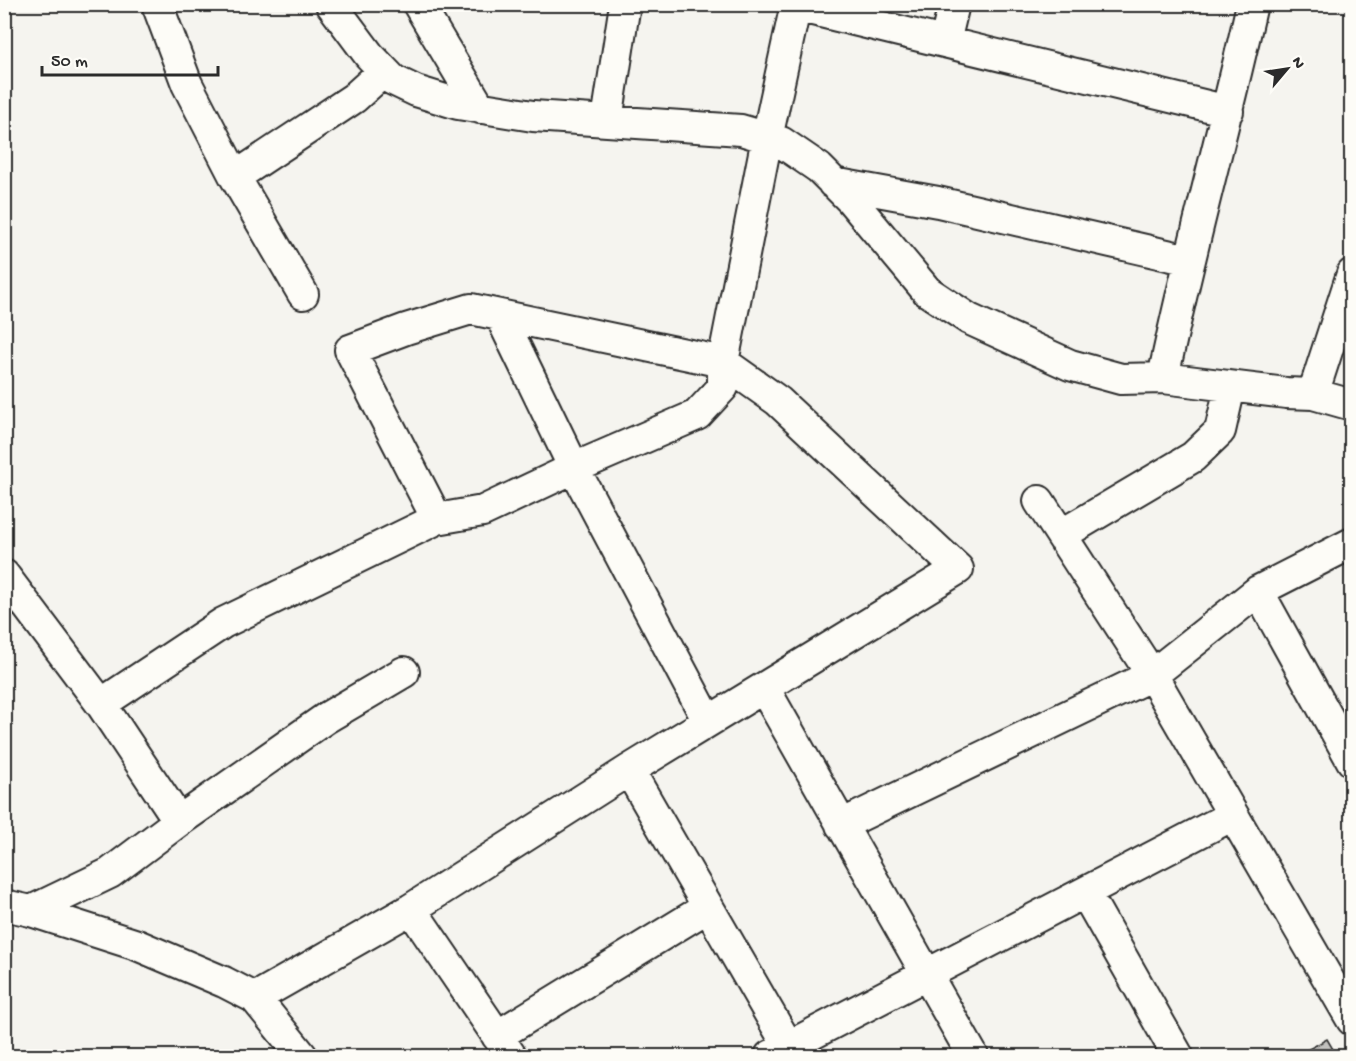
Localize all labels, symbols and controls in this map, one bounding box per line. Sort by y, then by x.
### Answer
scale bar [42,39,218,77]
north arrow [1257,39,1317,99]
text: 50 m [51,52,88,73]
text: N [1286,54,1308,73]

